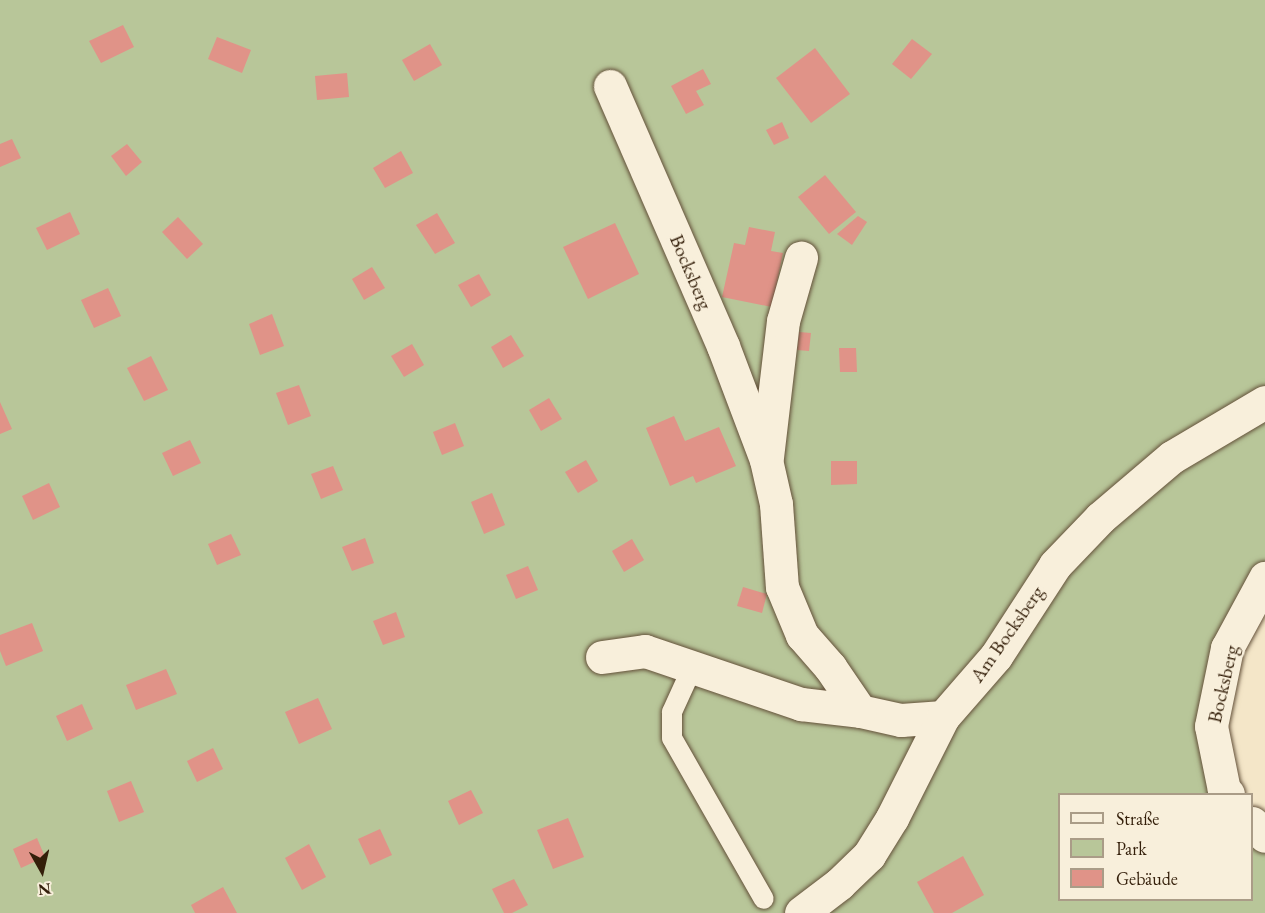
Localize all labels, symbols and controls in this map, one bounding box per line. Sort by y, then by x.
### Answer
street label: Bocksberg [665,231,717,313]
street label: Am Bocksberg [965,581,1049,687]
street label: Bocksberg [1202,643,1244,725]
legend [1058,793,1253,901]
text: Straße [1116,807,1159,830]
text: Park [1116,837,1147,860]
north arrow [12,841,72,901]
text: Gebäude [1116,867,1178,890]
text: N [37,878,52,901]

